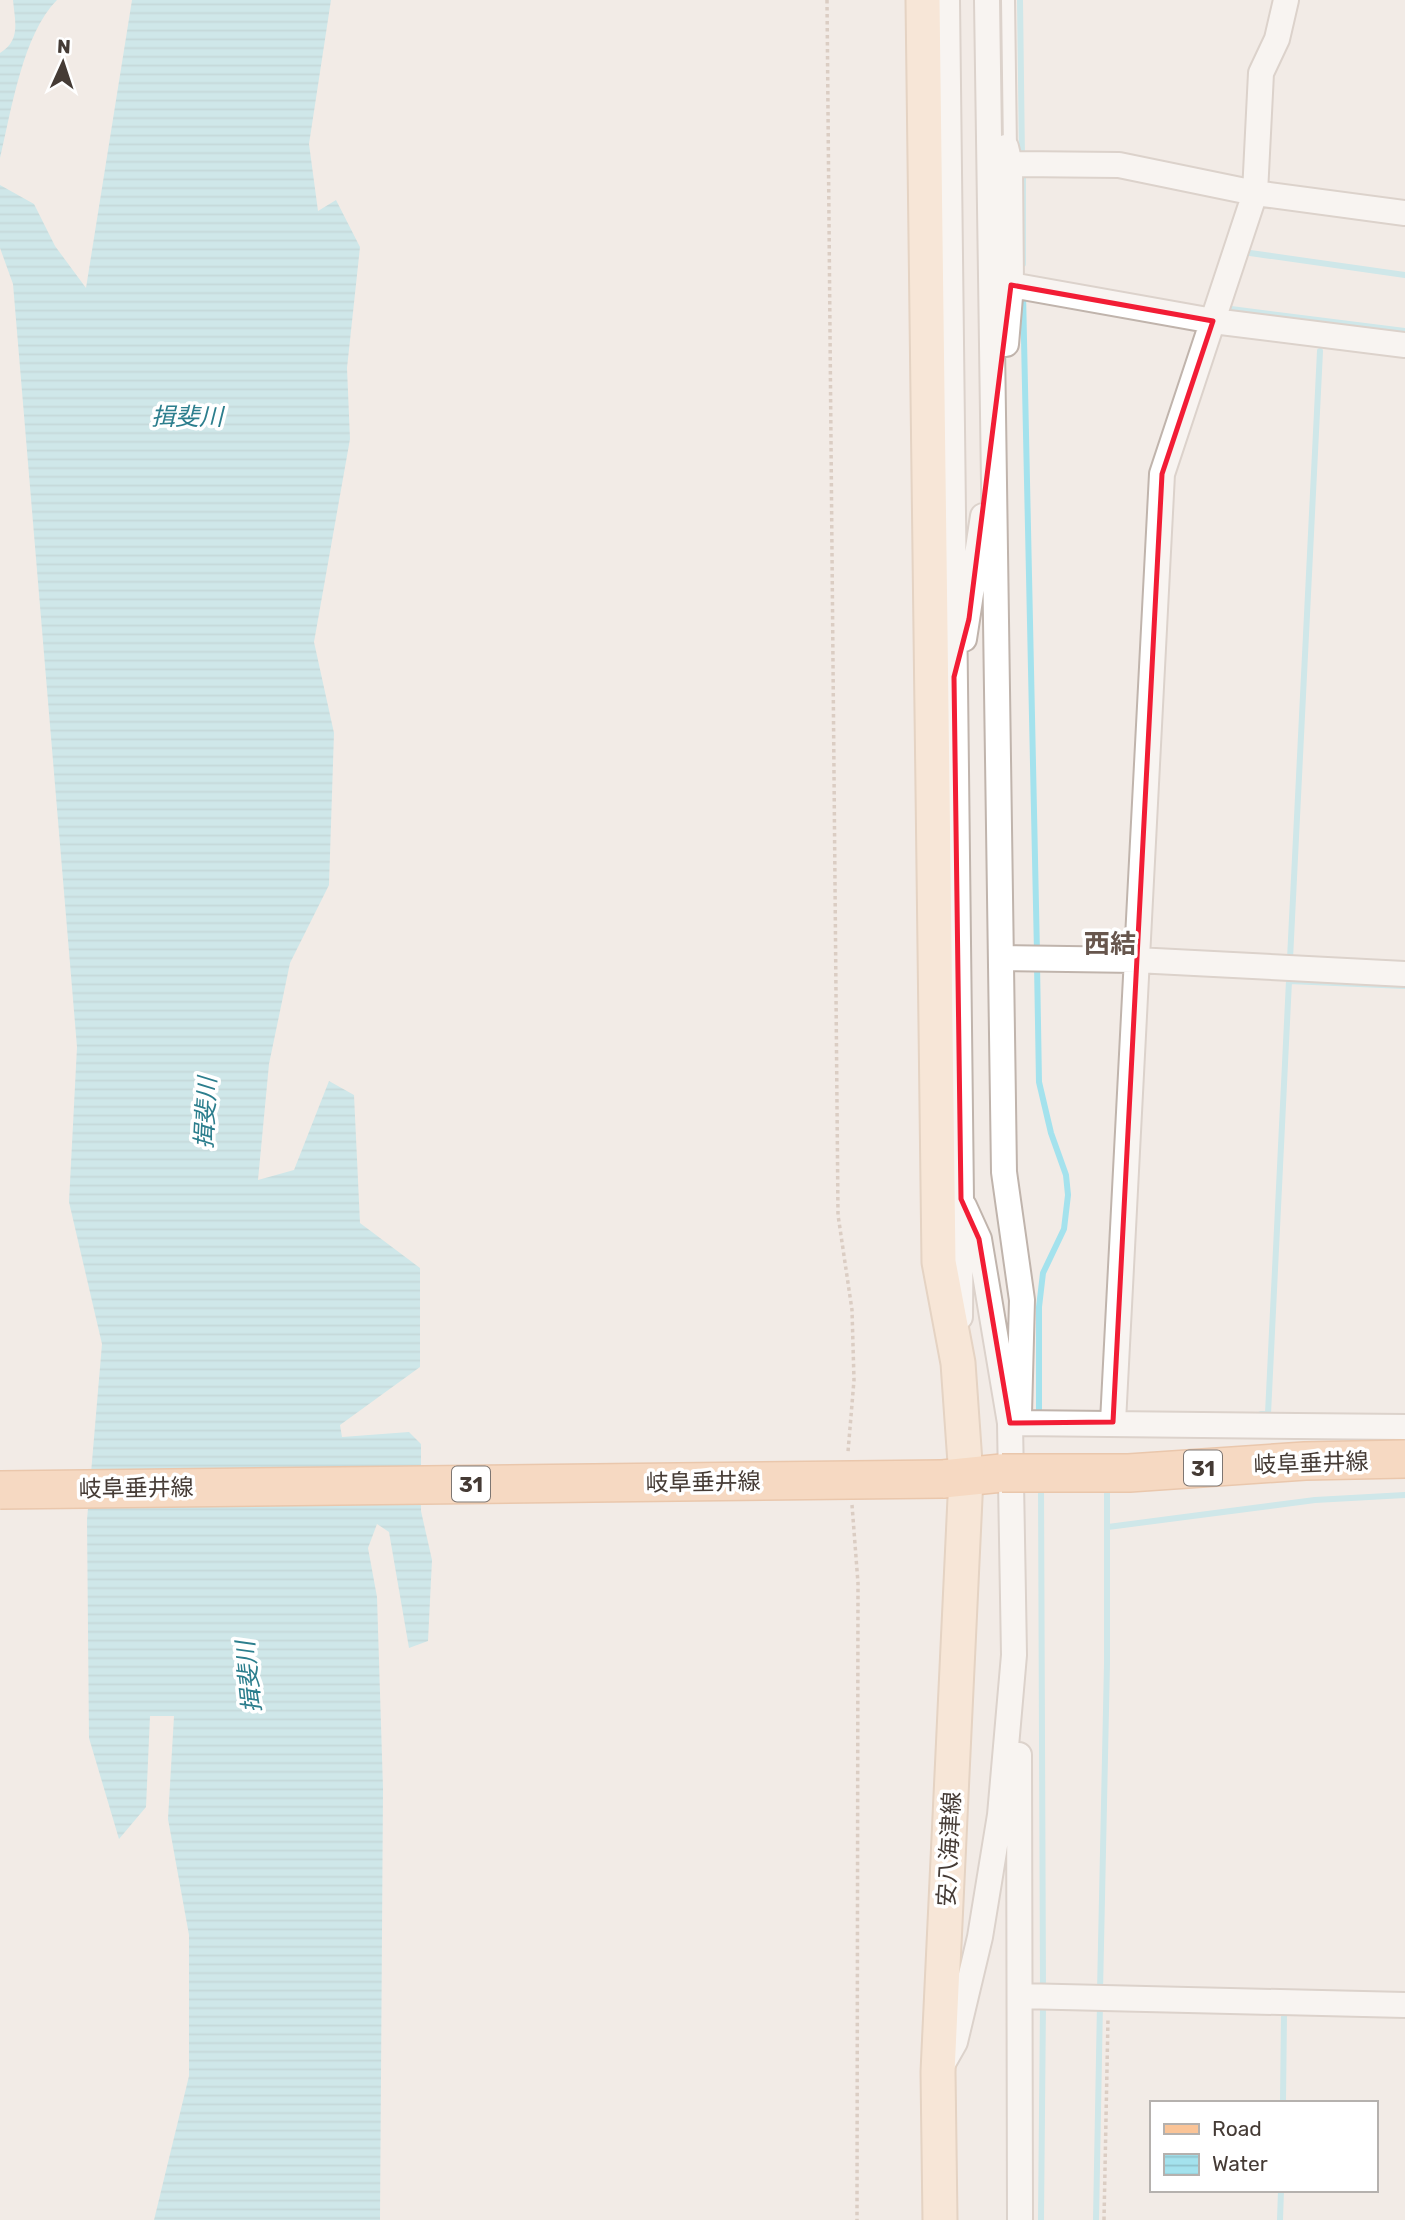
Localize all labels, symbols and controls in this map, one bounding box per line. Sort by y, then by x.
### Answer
north arrow [28,28,98,98]
text: N [56,35,71,58]
water label: 揖斐川 [151,403,226,431]
district label: 西結 [1084,929,1136,960]
water label: 揖斐川 [190,1073,222,1150]
street label: 岐阜垂井線 [1253,1447,1369,1479]
road number: 31 [1184,1450,1222,1486]
road number: 31 [452,1466,490,1502]
street label: 岐阜垂井線 [645,1467,761,1497]
street label: 岐阜垂井線 [78,1473,194,1503]
water label: 揖斐川 [231,1637,267,1714]
street label: 安八海津線 [932,1791,966,1907]
legend [1150,2101,1377,2192]
text: Road [1212,2116,1262,2141]
text: Water [1212,2151,1268,2176]

